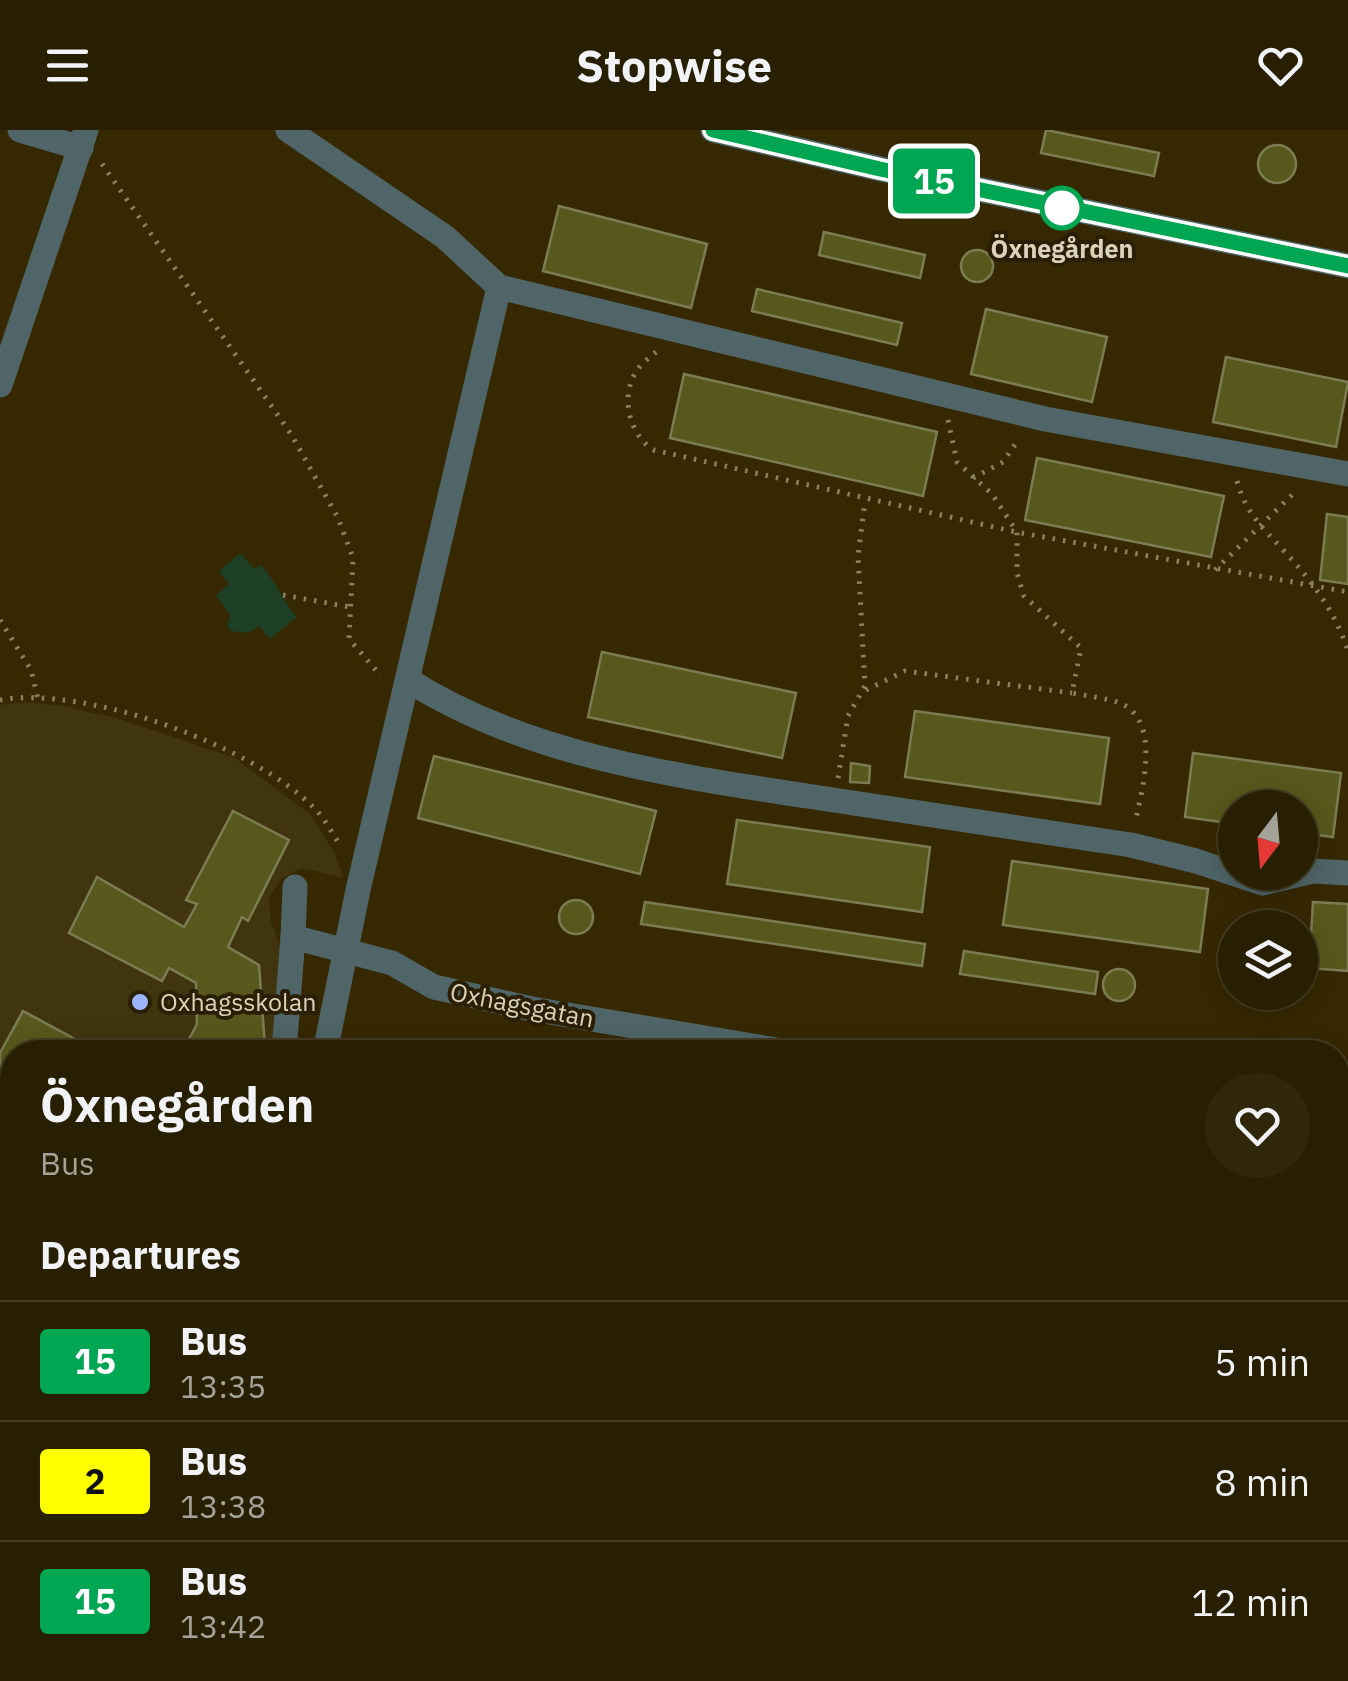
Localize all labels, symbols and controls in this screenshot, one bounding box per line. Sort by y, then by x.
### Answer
text: Stopwise [576,36,772,94]
icon: menu [40,38,95,93]
icon: heart [1253,38,1308,93]
line badge: 15 [889,148,979,214]
text: 15 [913,158,955,204]
marker: Öxnegården [1041,187,1083,229]
place label: Öxnegården [991,232,1133,265]
north arrow [1218,790,1318,890]
map controls [1218,790,1318,1010]
button: layers [1218,910,1318,1010]
street label: Oxhagsgatan [447,974,597,1035]
place label: Oxhagsskolan [160,985,316,1018]
marker: Oxhagsskolan [129,991,151,1013]
text: Öxnegården [40,1073,314,1135]
button: heart [1205,1073,1310,1178]
text: Bus [40,1142,95,1184]
text: Departures [40,1230,241,1279]
text: Bus [180,1316,247,1365]
text: 5 min [1214,1337,1310,1386]
text: 15 [74,1338,116,1384]
text: 13:35 [180,1365,266,1407]
text: Bus [180,1436,247,1485]
text: 8 min [1214,1457,1310,1506]
text: 2 [84,1458,106,1504]
text: 13:38 [180,1485,266,1527]
text: Bus [180,1556,247,1605]
text: 12 min [1191,1577,1310,1626]
text: 15 [74,1578,116,1624]
text: 13:42 [180,1605,266,1647]

